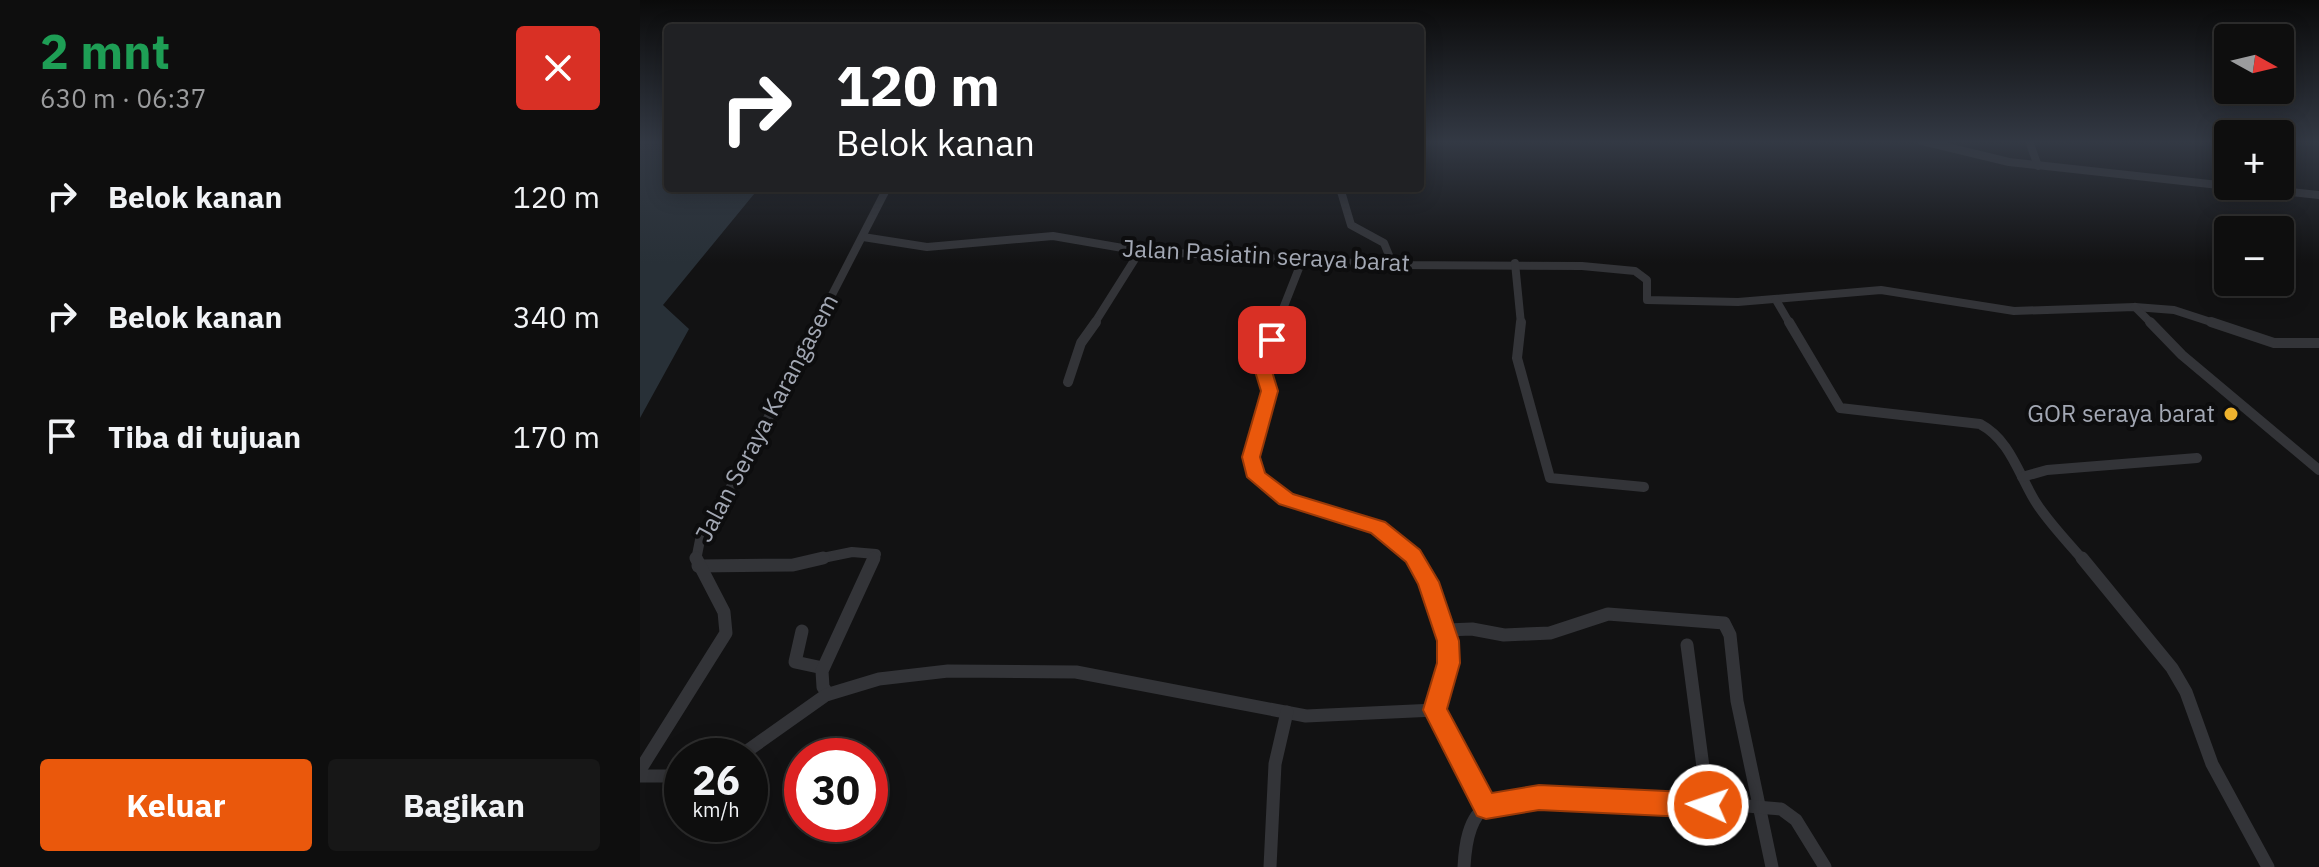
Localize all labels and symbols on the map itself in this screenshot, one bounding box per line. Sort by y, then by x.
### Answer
north arrow [2214,24,2294,104]
street label: Jalan Pasiatin seraya barat [1121,231,1411,279]
street label: Jalan Seraya Karangasem [687,288,845,547]
pin [1238,306,1306,374]
place label: GOR seraya barat [2027,397,2215,429]
marker: GOR seraya barat [2222,405,2240,423]
speed limit sign: 30 [784,738,888,842]
position arrow [1666,763,1750,847]

